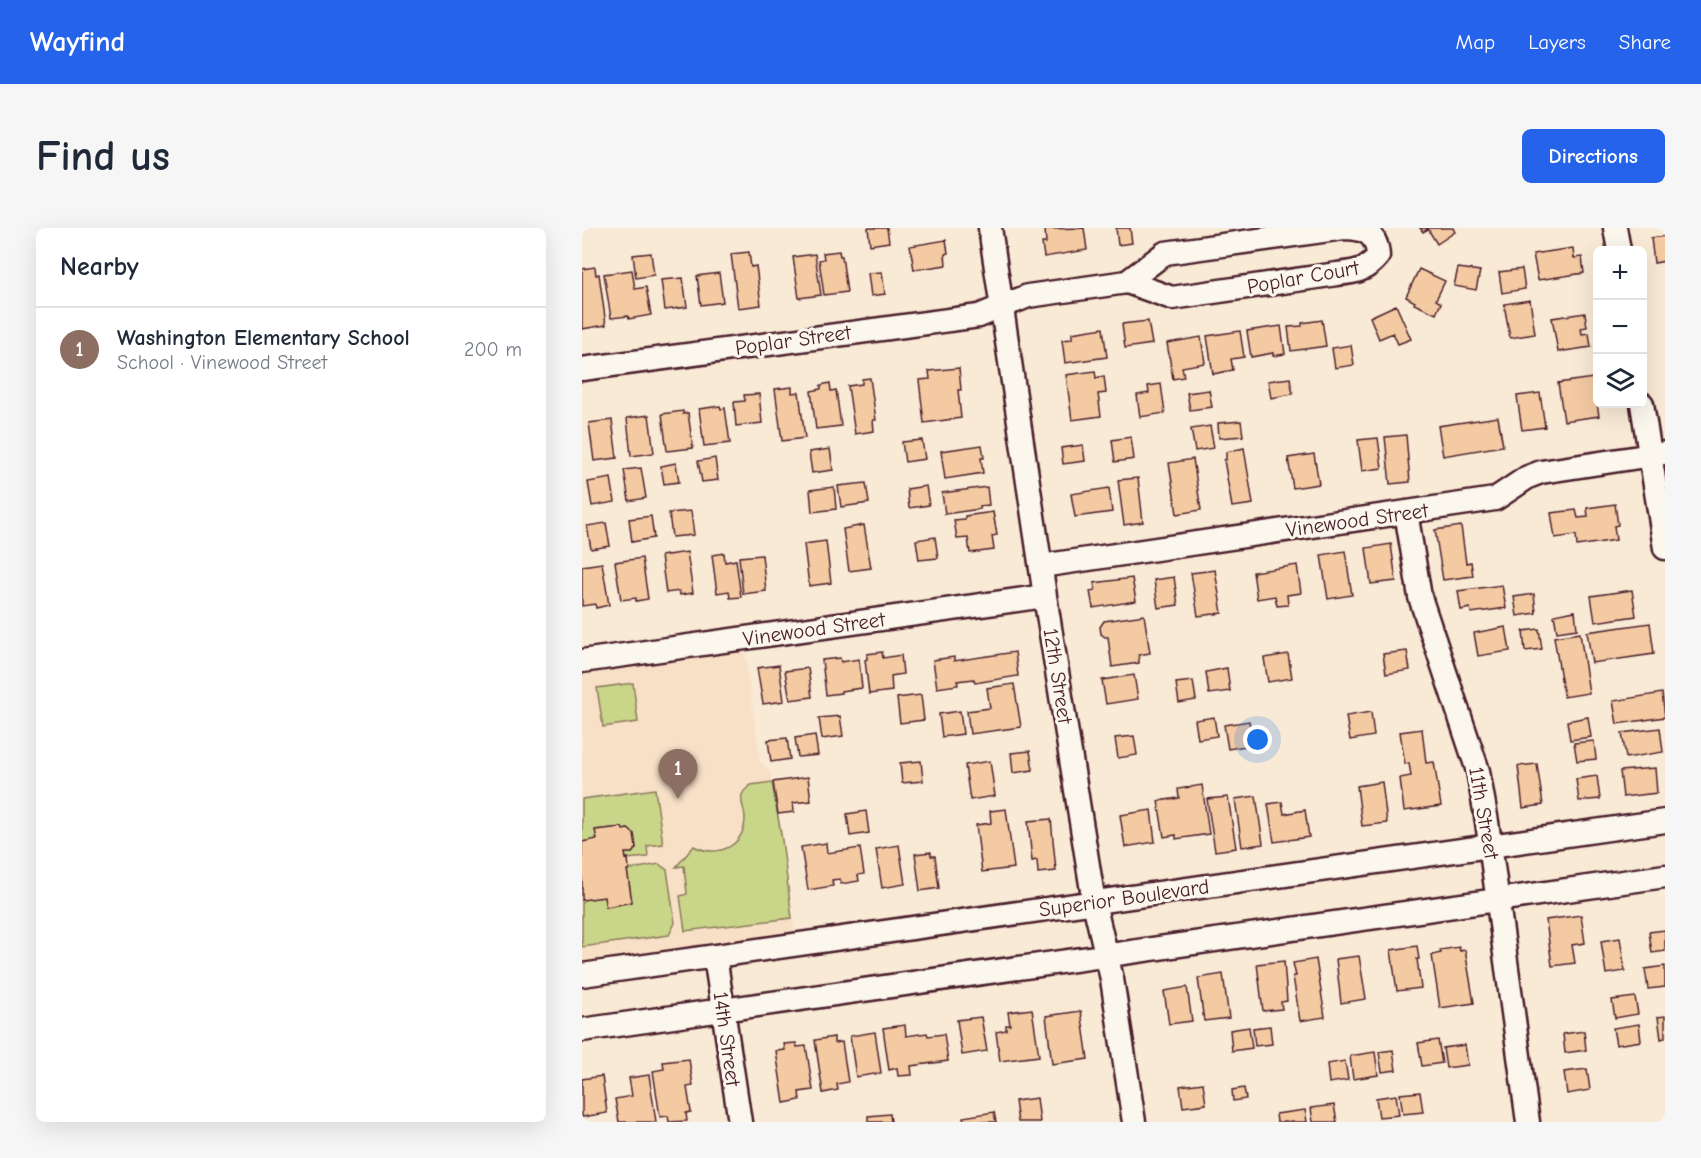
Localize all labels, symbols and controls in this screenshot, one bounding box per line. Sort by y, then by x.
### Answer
text: Wayfind [30,26,125,58]
text: Map [1456,30,1495,54]
text: Layers [1528,30,1586,54]
text: Share [1619,30,1671,54]
button: Directions [1522,129,1665,183]
text: Find us [36,132,170,181]
map controls [1593,246,1647,408]
button: + [1593,246,1647,300]
text: Nearby [60,252,139,282]
street label: Poplar Court [1245,255,1362,299]
button: − [1593,300,1647,354]
street label: Poplar Street [734,320,853,360]
text: Washington Elementary School [117,325,410,351]
text: 1 [76,338,83,361]
text: 200 m [464,338,522,361]
text: School · Vinewood Street [117,351,327,374]
button: layers [1593,354,1647,408]
street label: Vinewood Street [1284,498,1431,542]
street label: Vinewood Street [741,607,888,651]
street label: 12th Street [1039,627,1078,726]
your location [1243,725,1272,754]
pin: 1 [658,750,698,799]
street label: 11th Street [1464,765,1504,862]
street label: Superior Boulevard [1037,874,1211,922]
street label: 14th Street [708,990,746,1089]

